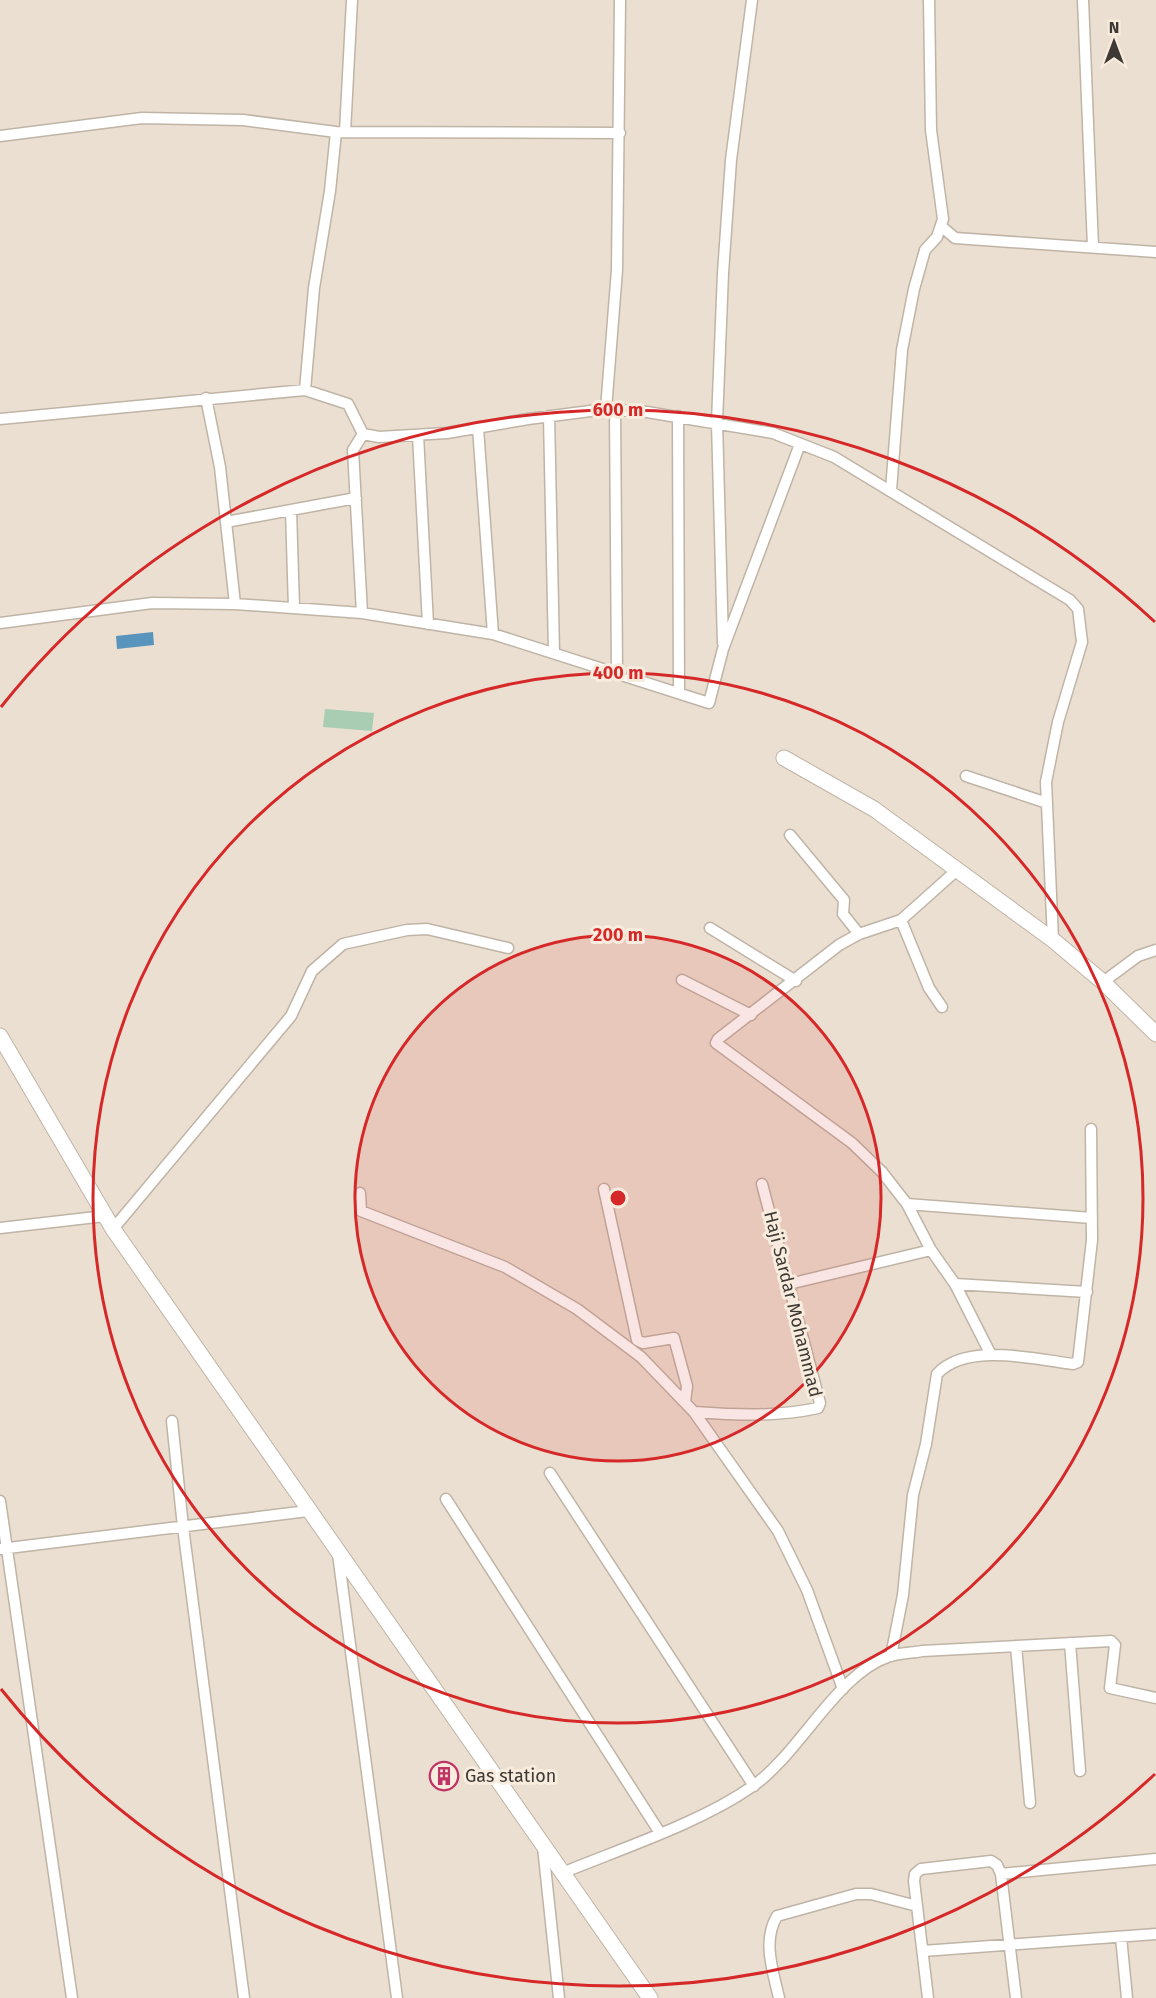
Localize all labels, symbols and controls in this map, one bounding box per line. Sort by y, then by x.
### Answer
north arrow [1084,12,1144,72]
text: N [1109,18,1119,37]
text: 600 m [593,399,643,421]
text: 400 m [593,662,643,684]
text: 200 m [593,924,643,946]
centre of rings [608,1188,628,1208]
street label: Haji Sardar Mohammad [759,1209,827,1399]
building icon: Gas station [428,1760,460,1792]
place label: Gas station [465,1765,556,1787]

